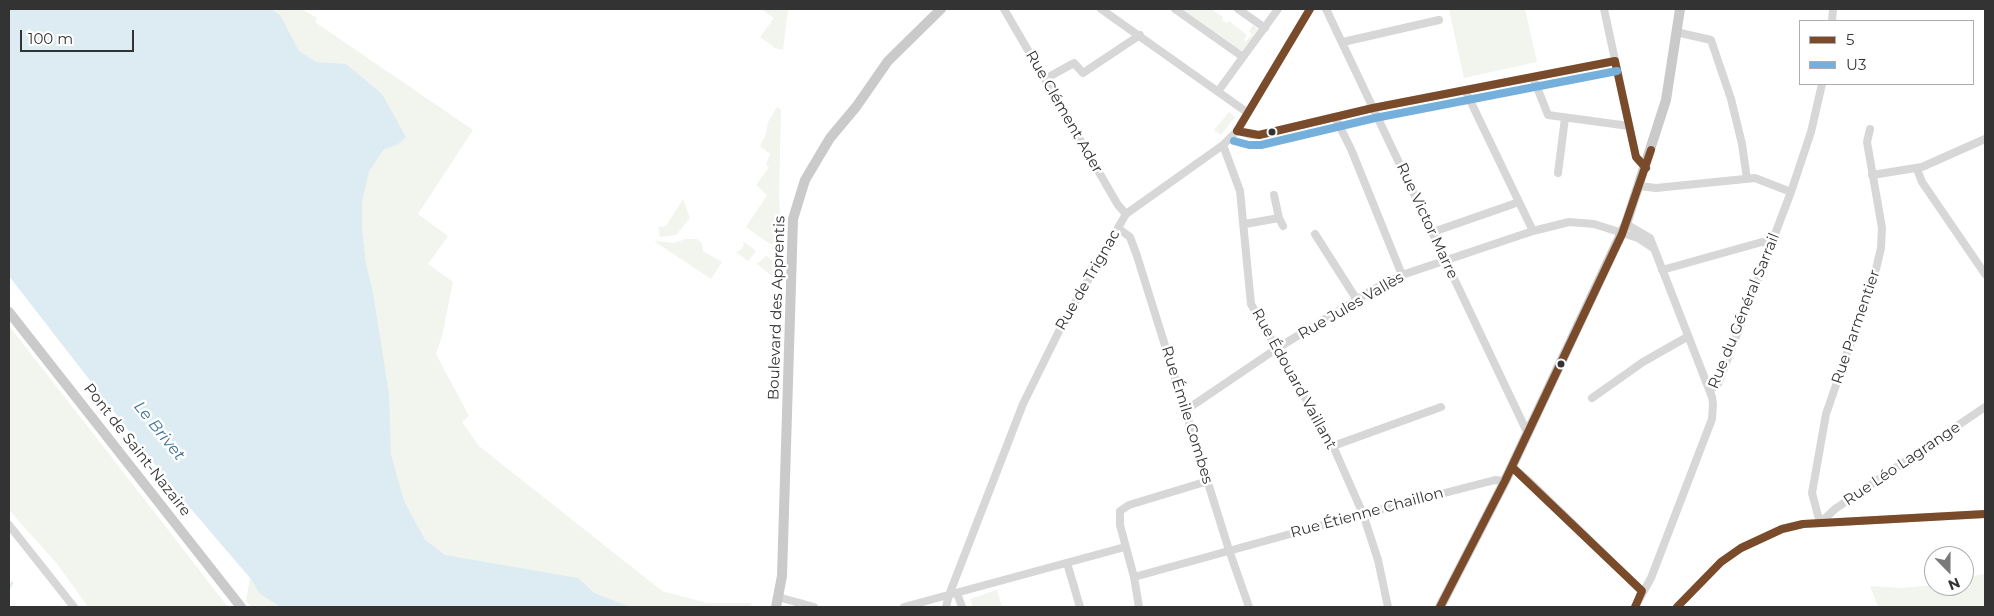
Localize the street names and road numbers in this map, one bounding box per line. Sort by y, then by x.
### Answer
street label: Rue Clément Ader [1022,47,1106,177]
street label: Rue Victor Marre [1392,160,1462,282]
street label: Boulevard des Apprentis [765,216,789,400]
street label: Rue de Trignac [1052,227,1124,333]
street label: Rue du Général Sarrail [1704,230,1784,392]
street label: Rue Parmentier [1828,268,1884,386]
street label: Rue Jules Vallès [1295,269,1407,343]
street label: Rue Édouard Vaillant [1248,306,1340,452]
street label: Rue Émile Combes [1157,344,1217,486]
street label: Pont de Saint-Nazaire [80,380,194,520]
street label: Rue Léo Lagrange [1840,418,1964,510]
street label: Rue Étienne Chaillon [1289,484,1445,542]

